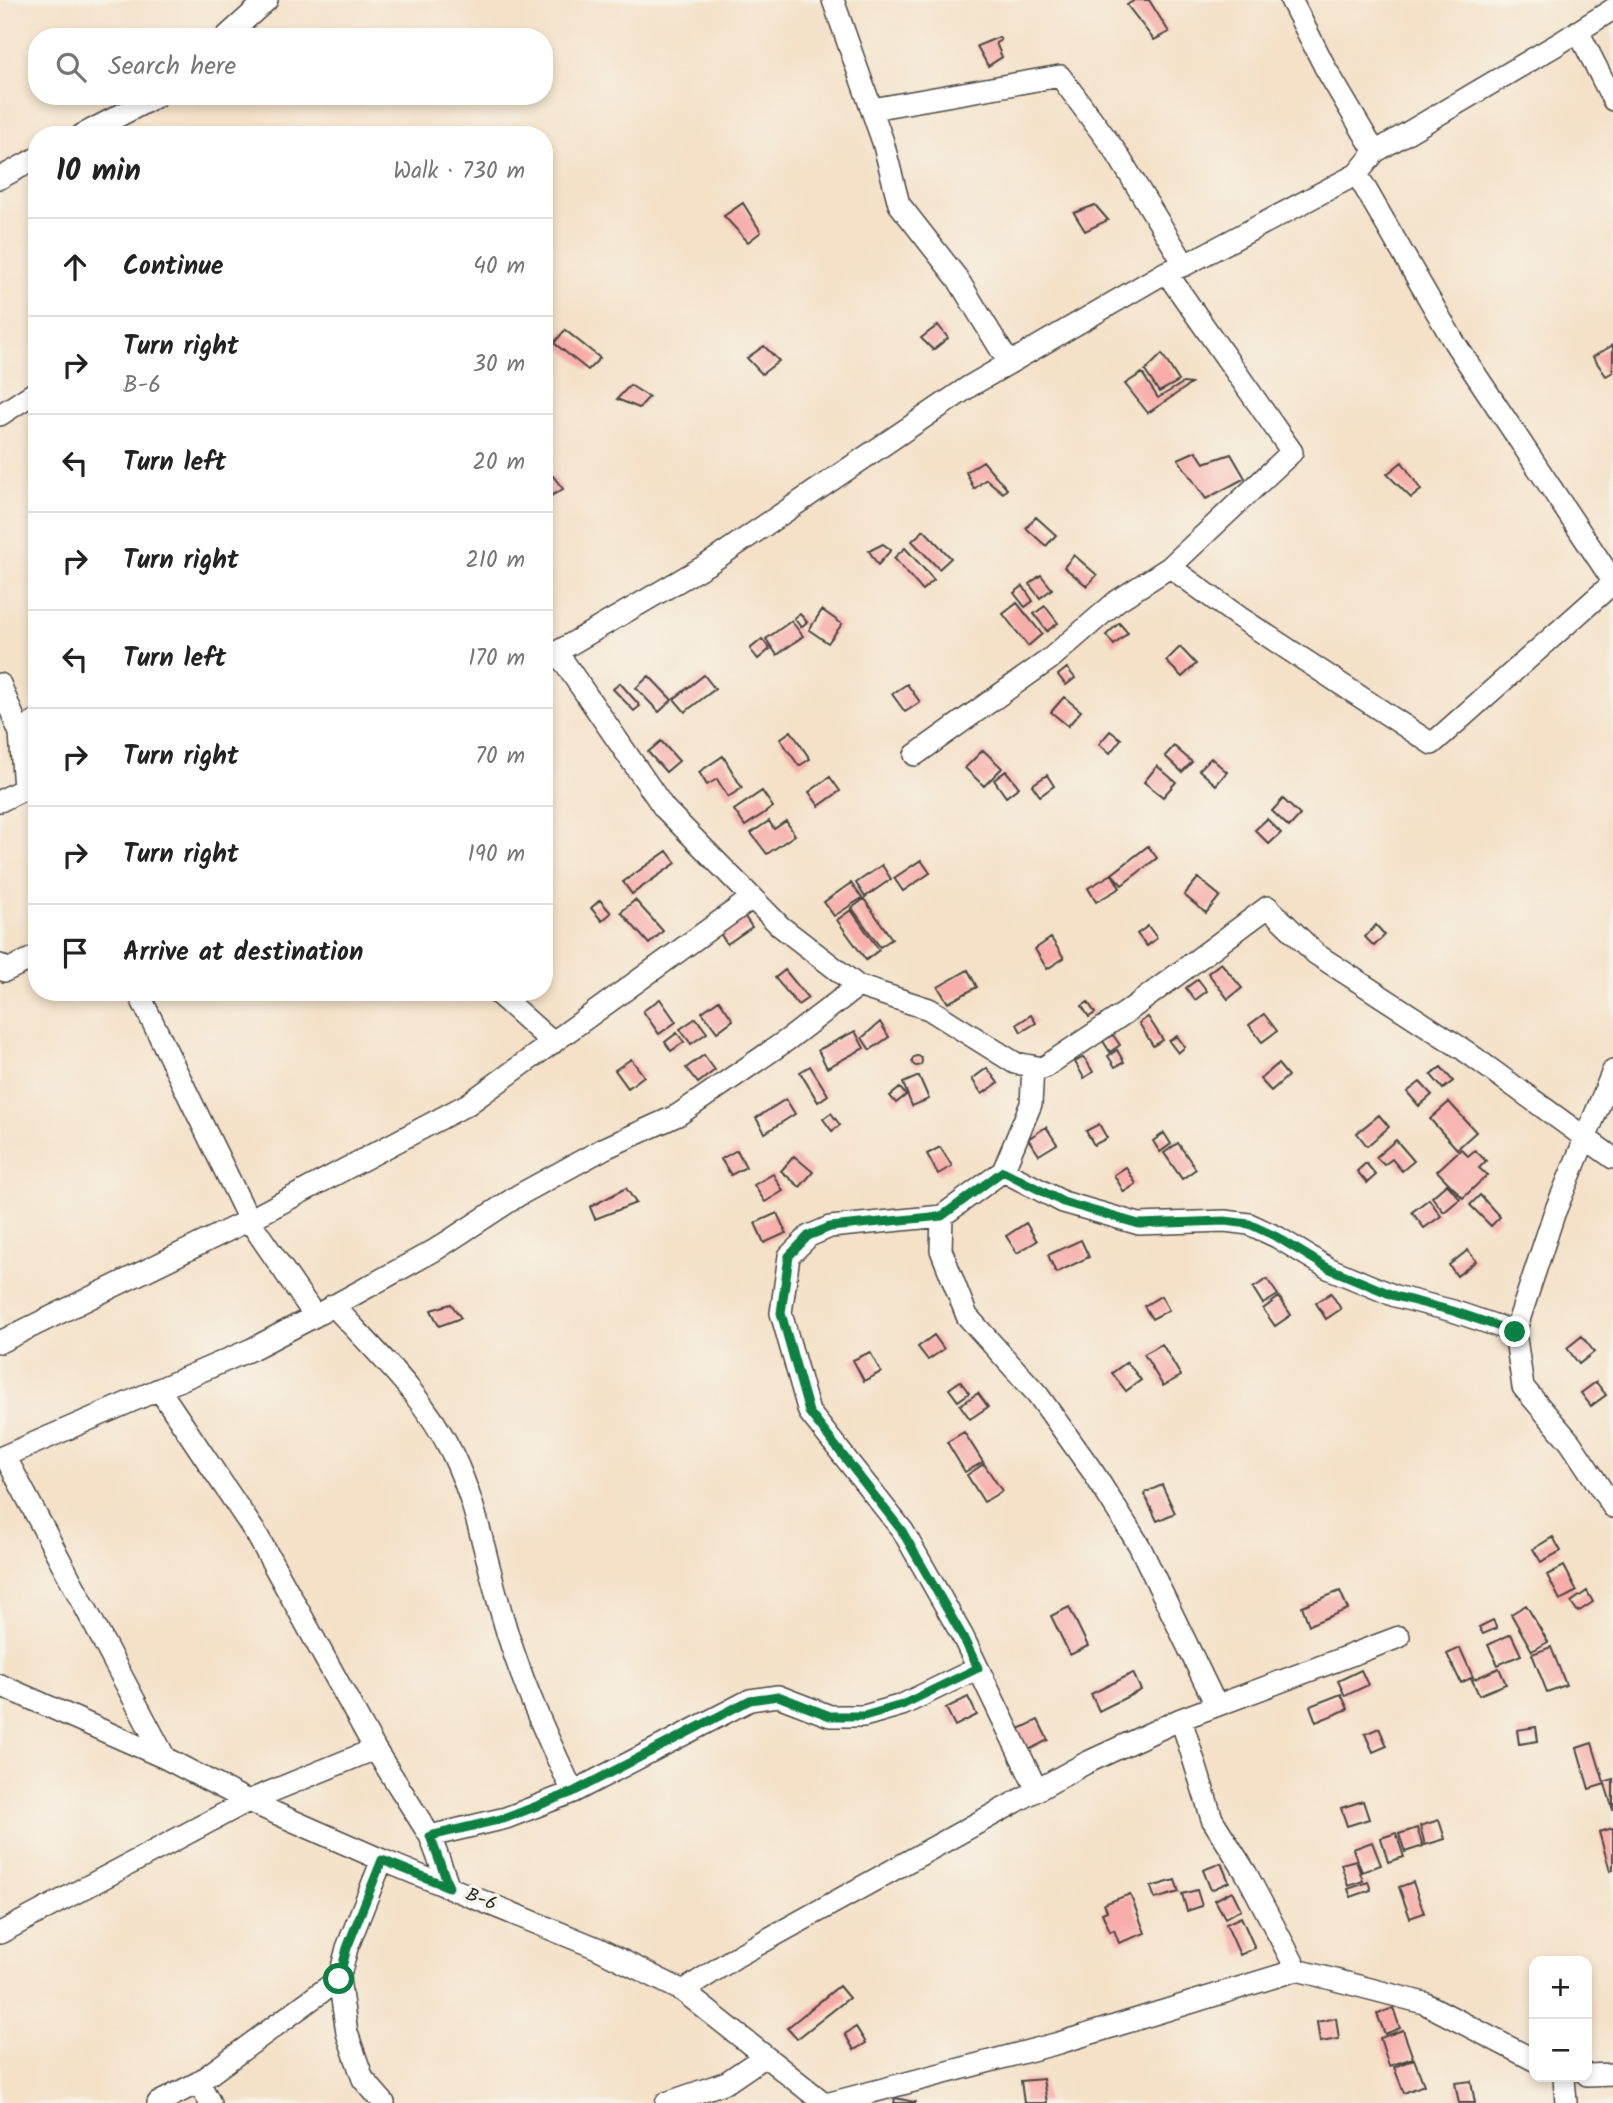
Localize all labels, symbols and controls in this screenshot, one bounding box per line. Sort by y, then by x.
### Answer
search box [28,28,553,105]
text: Search here [108,46,236,88]
icon: search [52,48,90,86]
text: 10 min [56,148,141,196]
text: Walk · 730 m [393,154,525,190]
text: Continue [123,246,224,288]
icon: ahead [56,248,94,286]
text: 40 m [473,249,525,285]
text: Turn right [123,326,239,368]
icon: right [56,346,94,384]
text: 30 m [473,347,525,383]
text: B-6 [123,368,161,404]
text: Turn left [123,442,226,484]
icon: left [56,444,94,482]
text: 20 m [473,445,525,481]
text: Turn right [123,540,239,582]
icon: right [56,542,94,580]
text: 210 m [465,543,525,579]
text: Turn left [123,638,226,680]
icon: left [56,640,94,678]
text: 170 m [468,641,525,677]
text: Turn right [123,736,239,778]
icon: right [56,738,94,776]
text: 70 m [475,739,525,775]
text: Turn right [123,834,239,876]
icon: right [56,836,94,874]
text: 190 m [468,837,525,873]
text: Arrive at destination [123,932,363,974]
icon: arrive [56,934,94,972]
route end [1499,1316,1530,1347]
street label: B-6 [461,1880,501,1920]
map controls [1529,1956,1592,2082]
button: + [1529,1956,1592,2019]
route start [323,1963,354,1994]
button: − [1529,2019,1592,2082]

